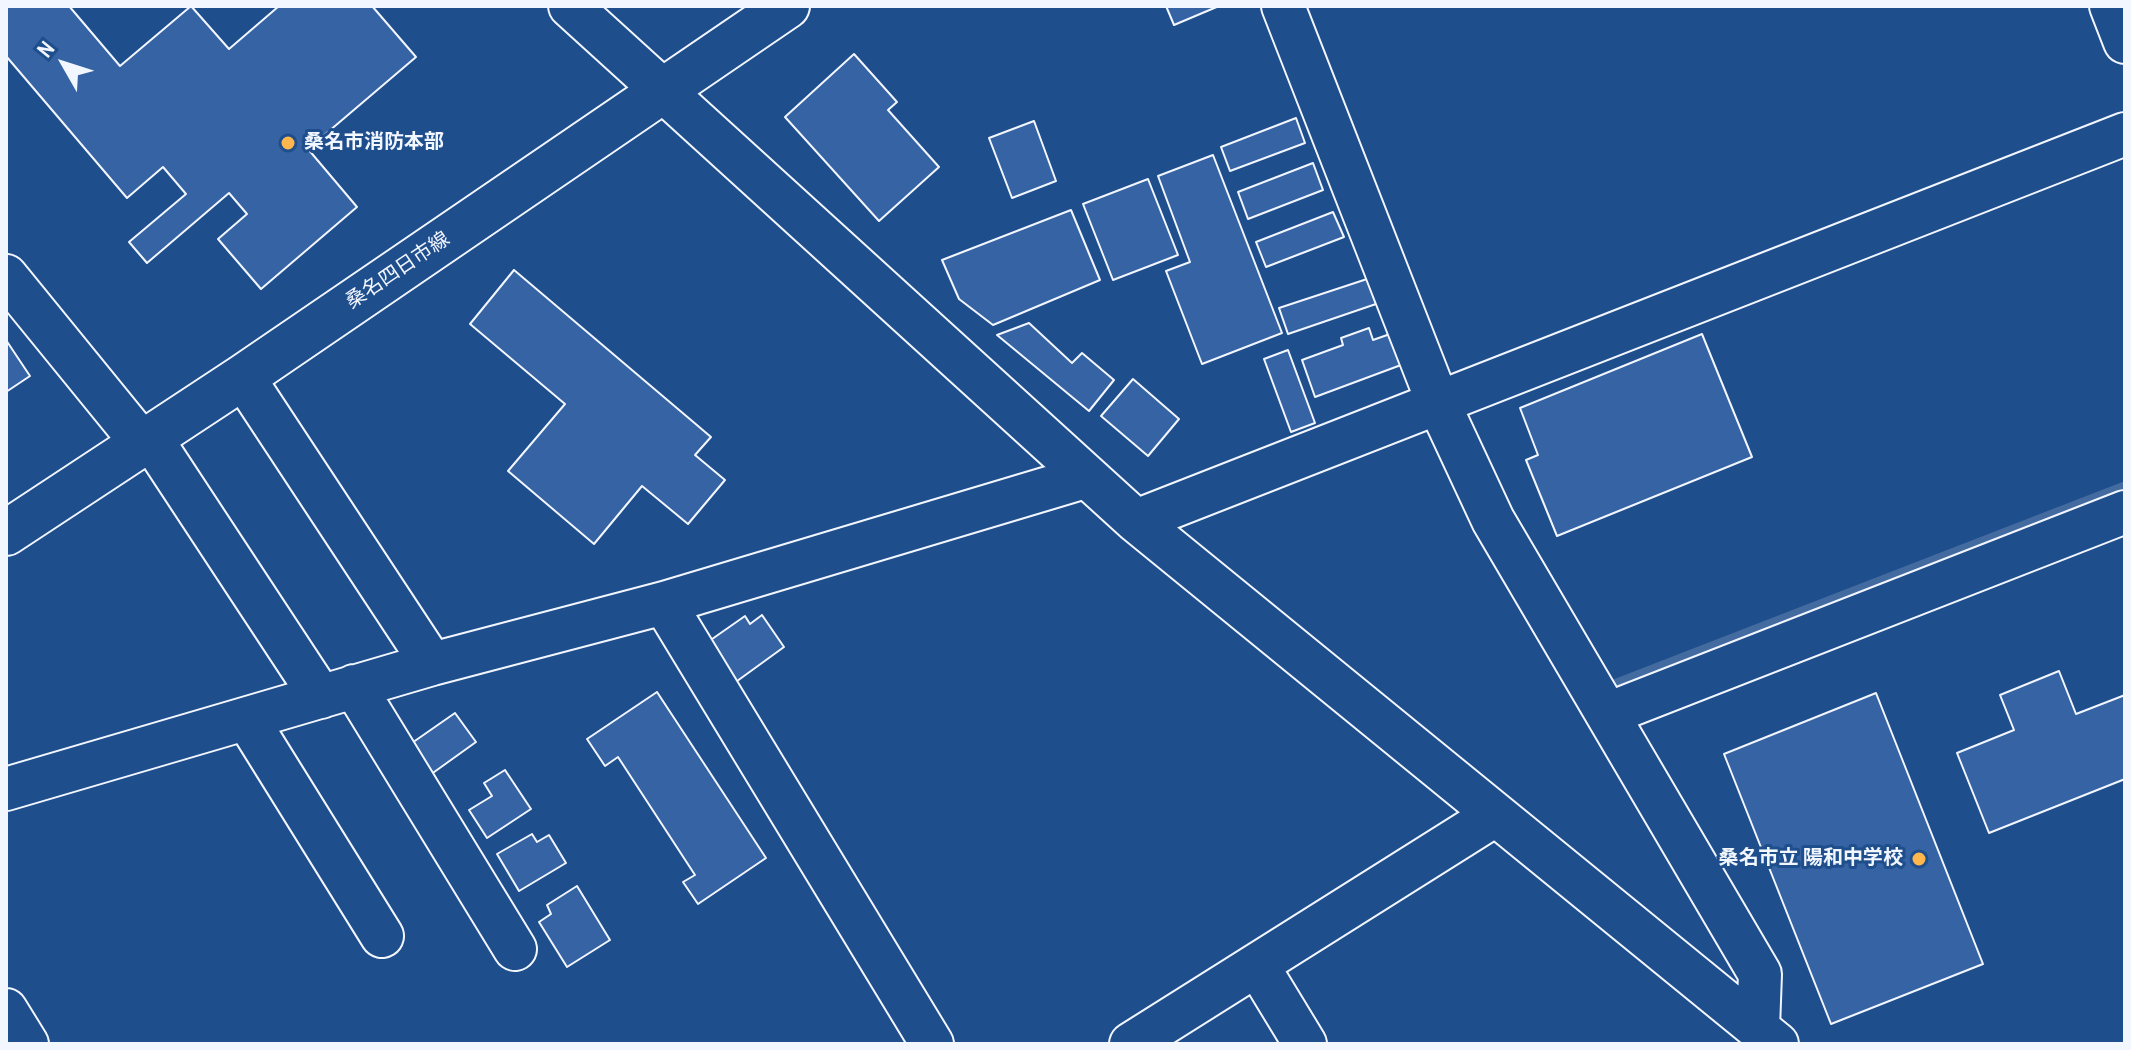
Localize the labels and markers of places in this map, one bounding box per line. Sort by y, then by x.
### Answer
place label: 桑名市消防本部 [304,131,444,155]
marker: 桑名市消防本部 [279,134,297,152]
place label: 桑名市立 陽和中学校 [1718,847,1903,871]
marker: 桑名市立 陽和中学校 [1910,850,1928,868]

